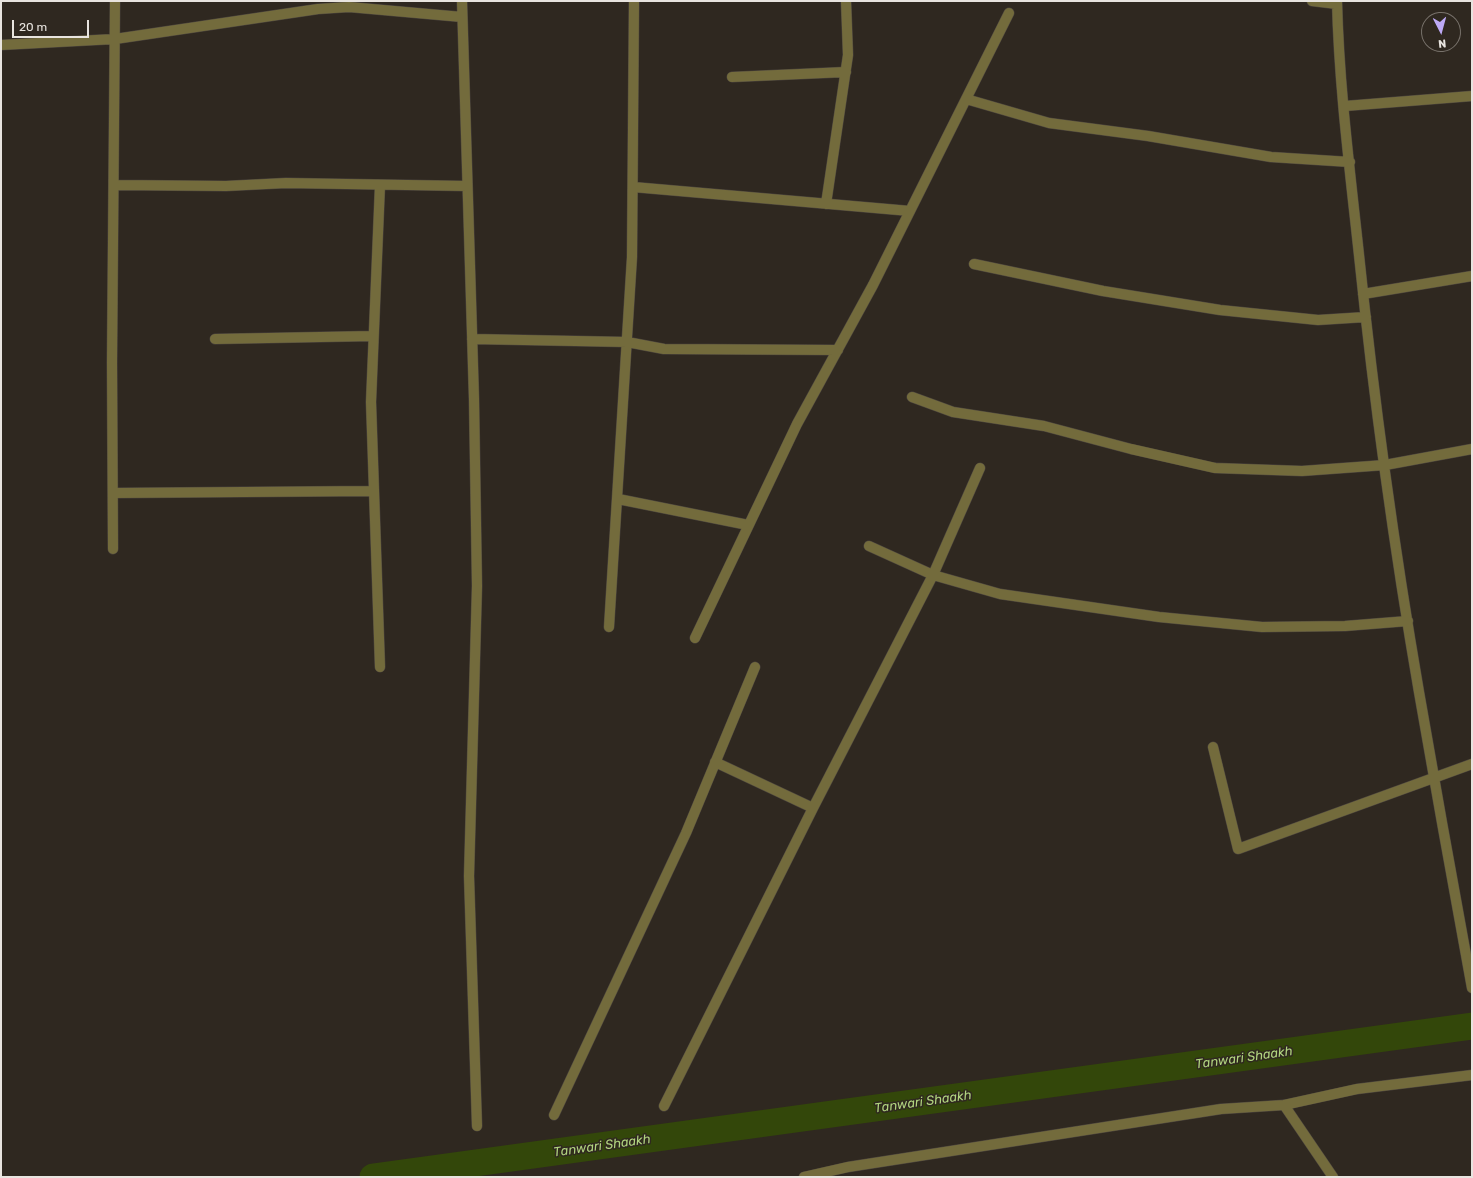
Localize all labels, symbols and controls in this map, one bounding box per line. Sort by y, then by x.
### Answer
scale bar [14,12,91,38]
north arrow [1421,12,1461,52]
text: 20 m [19,20,47,34]
text: N [1438,37,1447,50]
water label: Tanwari Shaakh [1194,1043,1294,1073]
water label: Tanwari Shaakh [873,1087,973,1117]
water label: Tanwari Shaakh [552,1131,652,1161]

